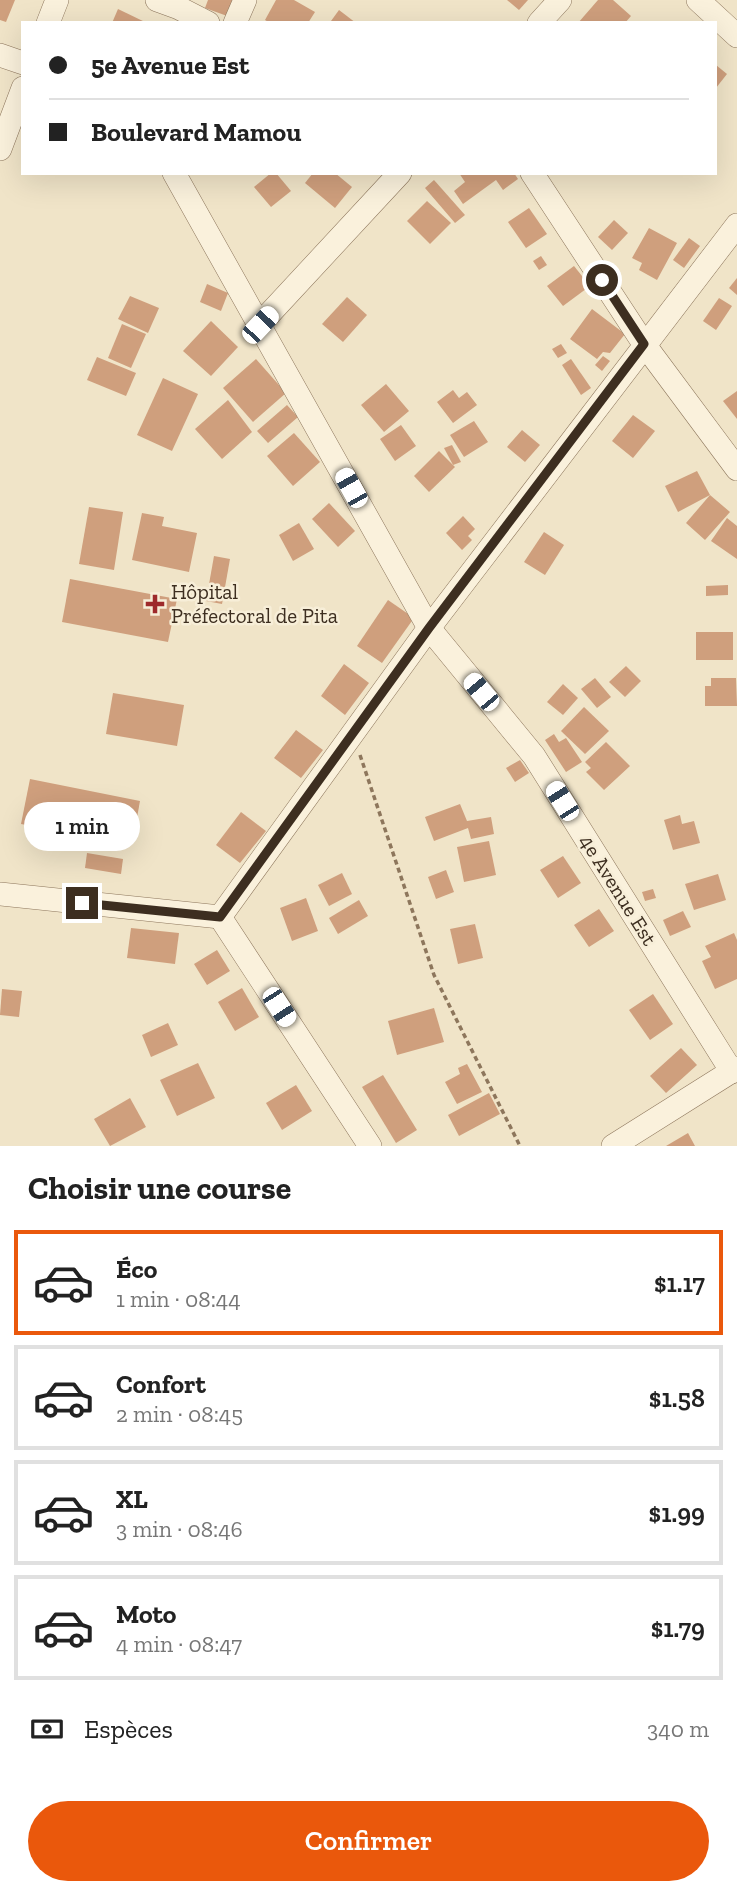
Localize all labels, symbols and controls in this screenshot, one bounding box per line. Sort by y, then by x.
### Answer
text: 5e Avenue Est [91,49,249,81]
text: Boulevard Mamou [91,116,301,148]
route start [586,264,618,296]
car [238,302,283,348]
car [332,465,371,511]
place label: Hôpital Préfectoral de Pita [171,579,338,628]
marker: Hôpital Préfectoral de Pita [145,594,165,614]
car [460,669,503,715]
car [542,778,583,824]
callout: 1 min [24,802,140,850]
text: 1 min [55,812,109,840]
street label: 4e Avenue Est [574,830,663,950]
route end [66,887,98,919]
car [259,984,300,1030]
text: Choisir une course [28,1169,291,1207]
icon: car [32,1251,95,1314]
text: Éco [116,1253,157,1285]
text: $1.17 [654,1267,705,1299]
text: 1 min · 08:44 [116,1285,241,1313]
icon: car [32,1366,95,1429]
text: Confort [116,1368,206,1400]
text: $1.58 [649,1382,705,1414]
text: 2 min · 08:45 [116,1400,243,1428]
icon: car [32,1481,95,1544]
text: XL [116,1483,148,1515]
text: $1.99 [649,1497,705,1529]
text: 3 min · 08:46 [116,1515,243,1543]
icon: car [32,1596,95,1659]
text: Moto [116,1598,176,1630]
text: $1.79 [651,1612,705,1644]
text: 4 min · 08:47 [116,1630,242,1658]
icon: cash [28,1710,66,1748]
text: Espèces [84,1713,173,1745]
text: 340 m [647,1715,709,1743]
button: Confirmer [28,1801,709,1881]

